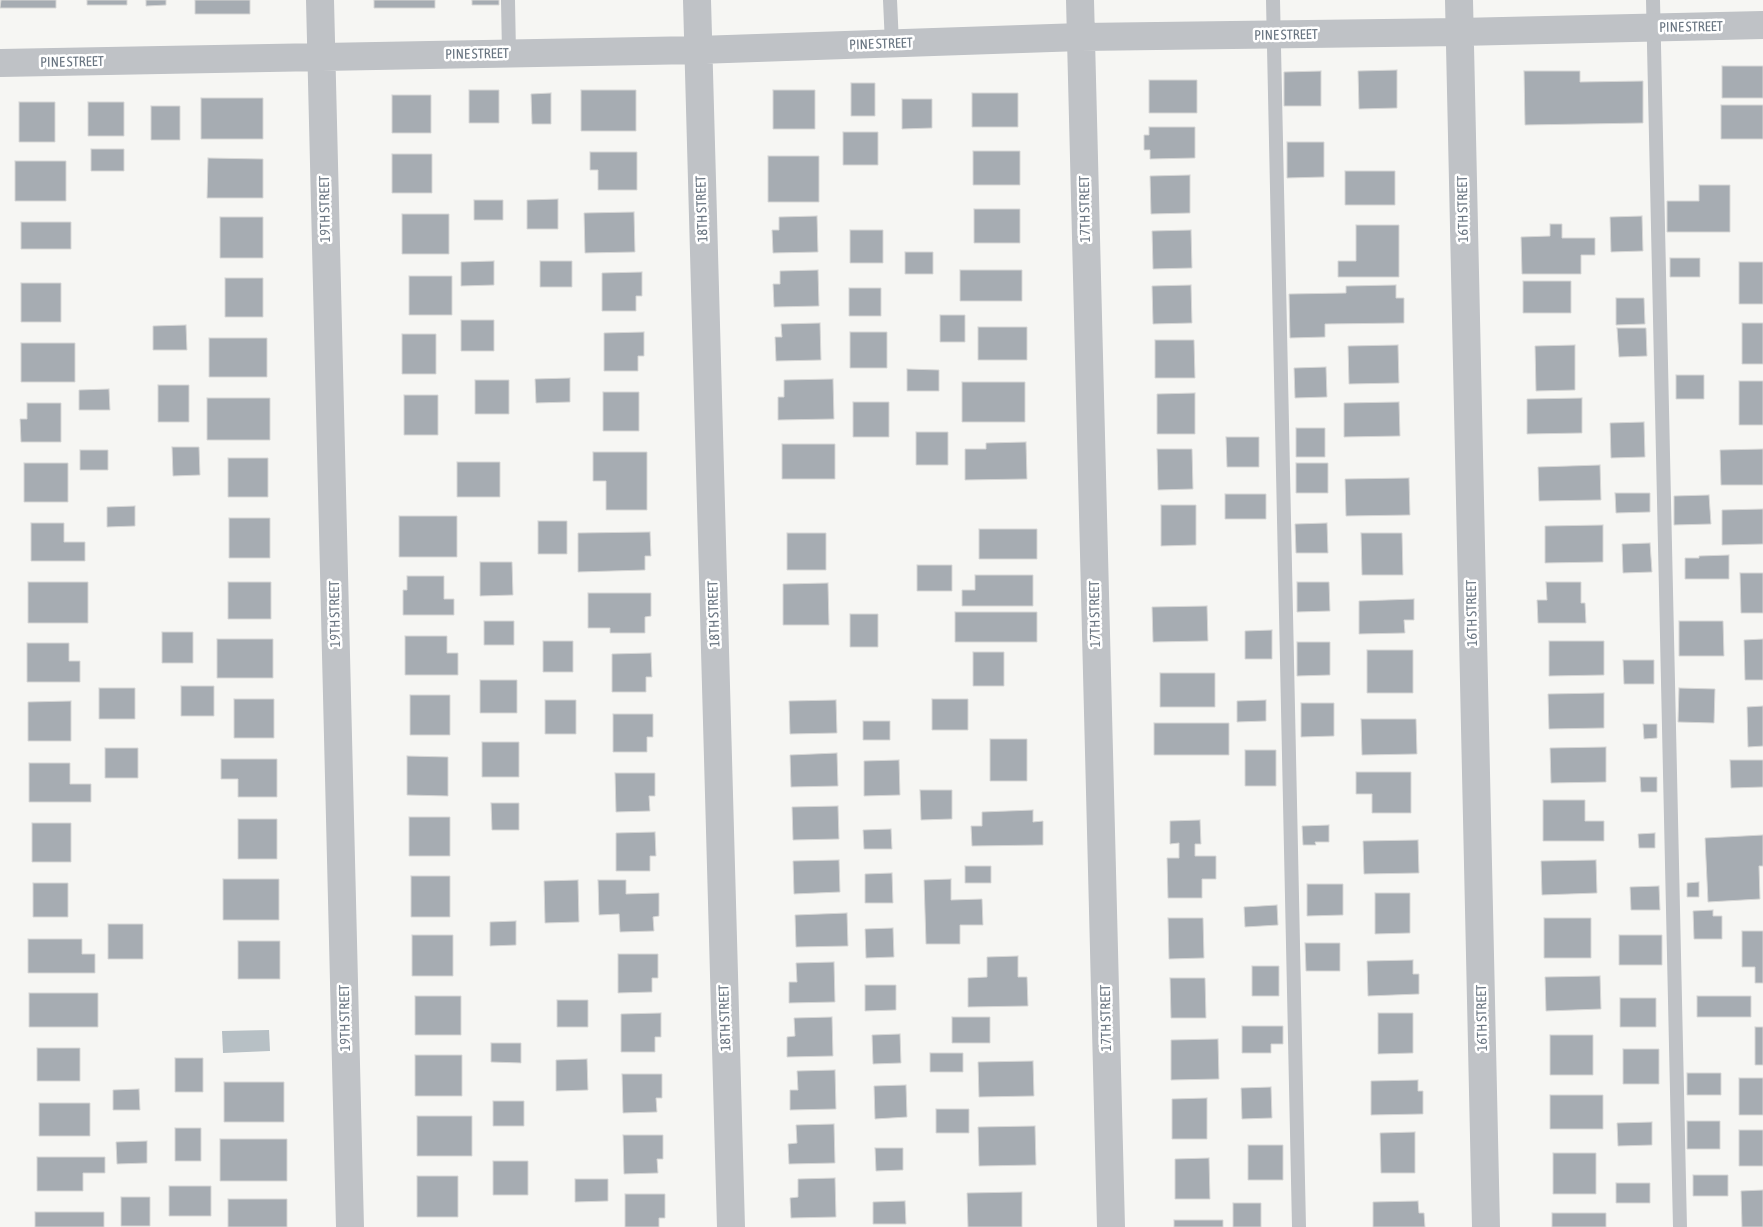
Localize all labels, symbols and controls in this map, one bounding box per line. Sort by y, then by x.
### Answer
street label: PINE STREET [1659,18,1723,36]
street label: PINE STREET [1254,26,1318,44]
street label: PINE STREET [849,34,913,54]
street label: PINE STREET [445,45,509,63]
street label: PINE STREET [40,53,104,71]
street label: 18TH STREET [692,175,712,243]
street label: 19TH STREET [316,176,334,242]
street label: 17TH STREET [1076,176,1094,242]
street label: 16TH STREET [1454,176,1472,242]
street label: 18TH STREET [704,580,724,648]
street label: 16TH STREET [1463,580,1481,646]
street label: 19TH STREET [326,581,344,647]
street label: 17TH STREET [1086,581,1104,647]
street label: 18TH STREET [715,984,735,1052]
street label: 19TH STREET [336,985,354,1051]
street label: 17TH STREET [1097,985,1115,1051]
street label: 16TH STREET [1473,985,1491,1051]

